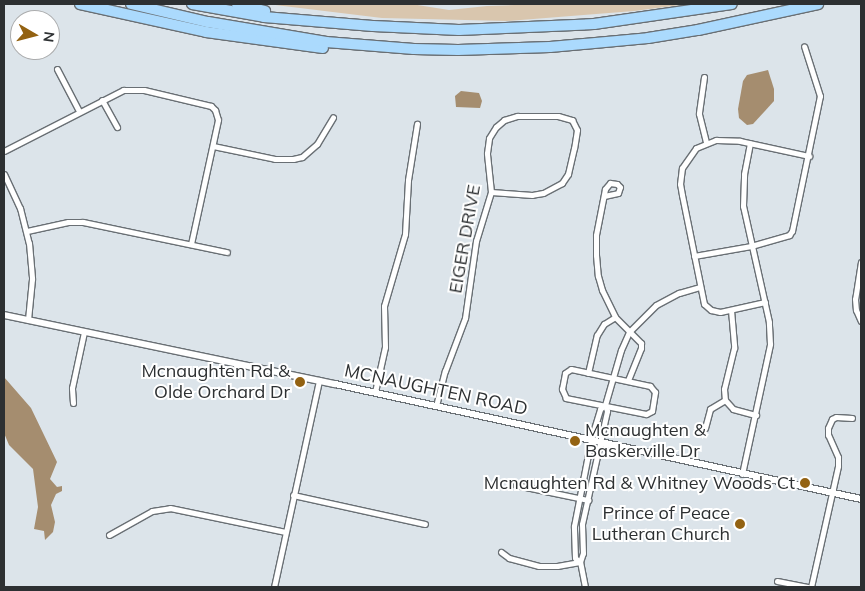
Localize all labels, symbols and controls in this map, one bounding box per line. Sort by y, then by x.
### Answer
north arrow [10,10,60,60]
text: N [39,30,59,43]
street label: EIGER DRIVE [445,183,485,295]
street label: MCNAUGHTEN ROAD [342,360,530,420]
place label: Mcnaughten Rd & Olde Orchard Dr [141,361,290,404]
marker: Mcnaughten Rd & Olde Orchard Dr [294,376,306,388]
place label: Mcnaughten & Baskerville Dr [585,420,706,462]
marker: Mcnaughten & Baskerville Dr [569,435,581,447]
place label: Mcnaughten Rd & Whitney Woods Ct [484,472,795,494]
marker: Mcnaughten Rd & Whitney Woods Ct [799,477,811,489]
place label: Prince of Peace Lutheran Church [592,503,730,546]
marker: Prince of Peace Lutheran Church [734,518,746,530]

